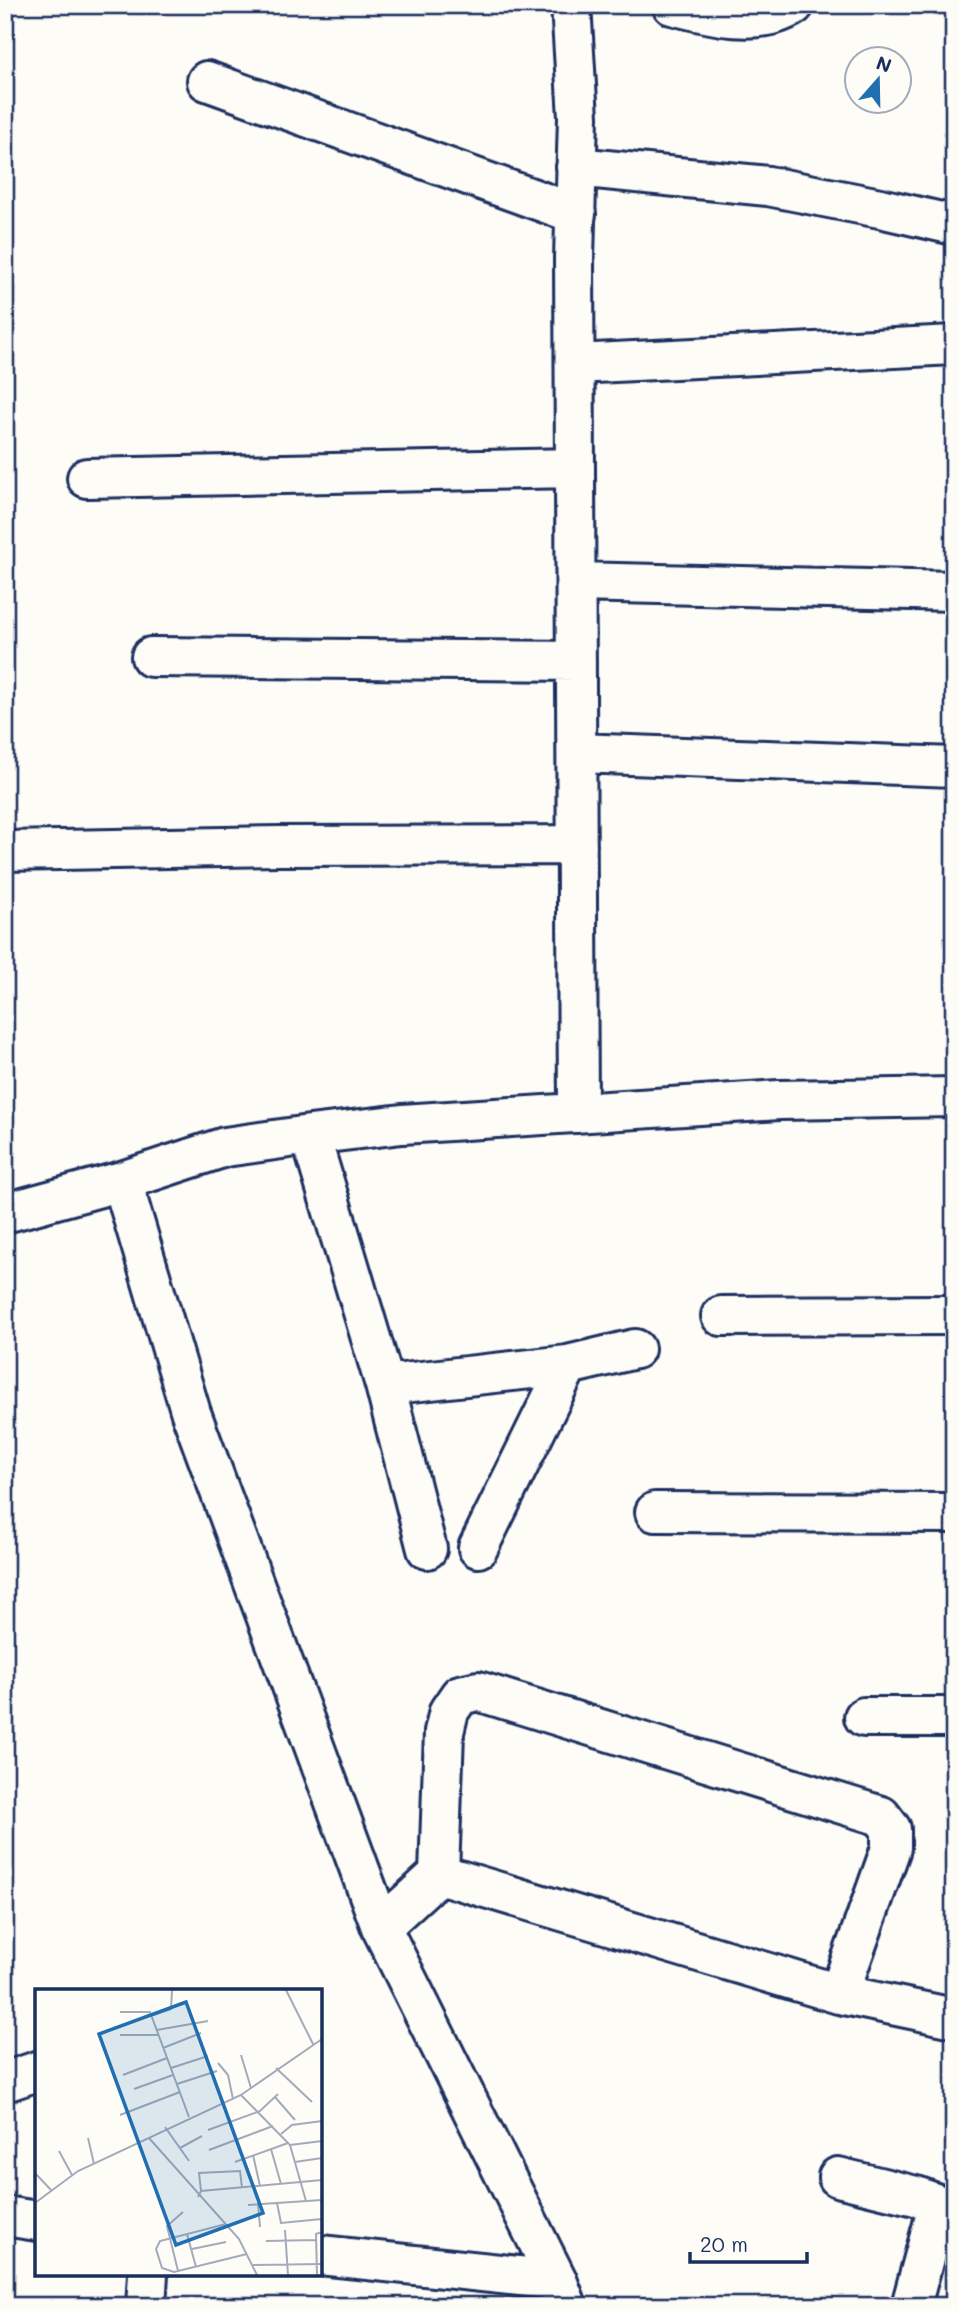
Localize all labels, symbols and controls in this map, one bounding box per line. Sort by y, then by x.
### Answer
north arrow [844,46,914,116]
text: N [873,49,895,78]
inset map [35,1989,322,2276]
scale bar [690,2220,807,2264]
text: 20 m [700,2230,748,2257]

